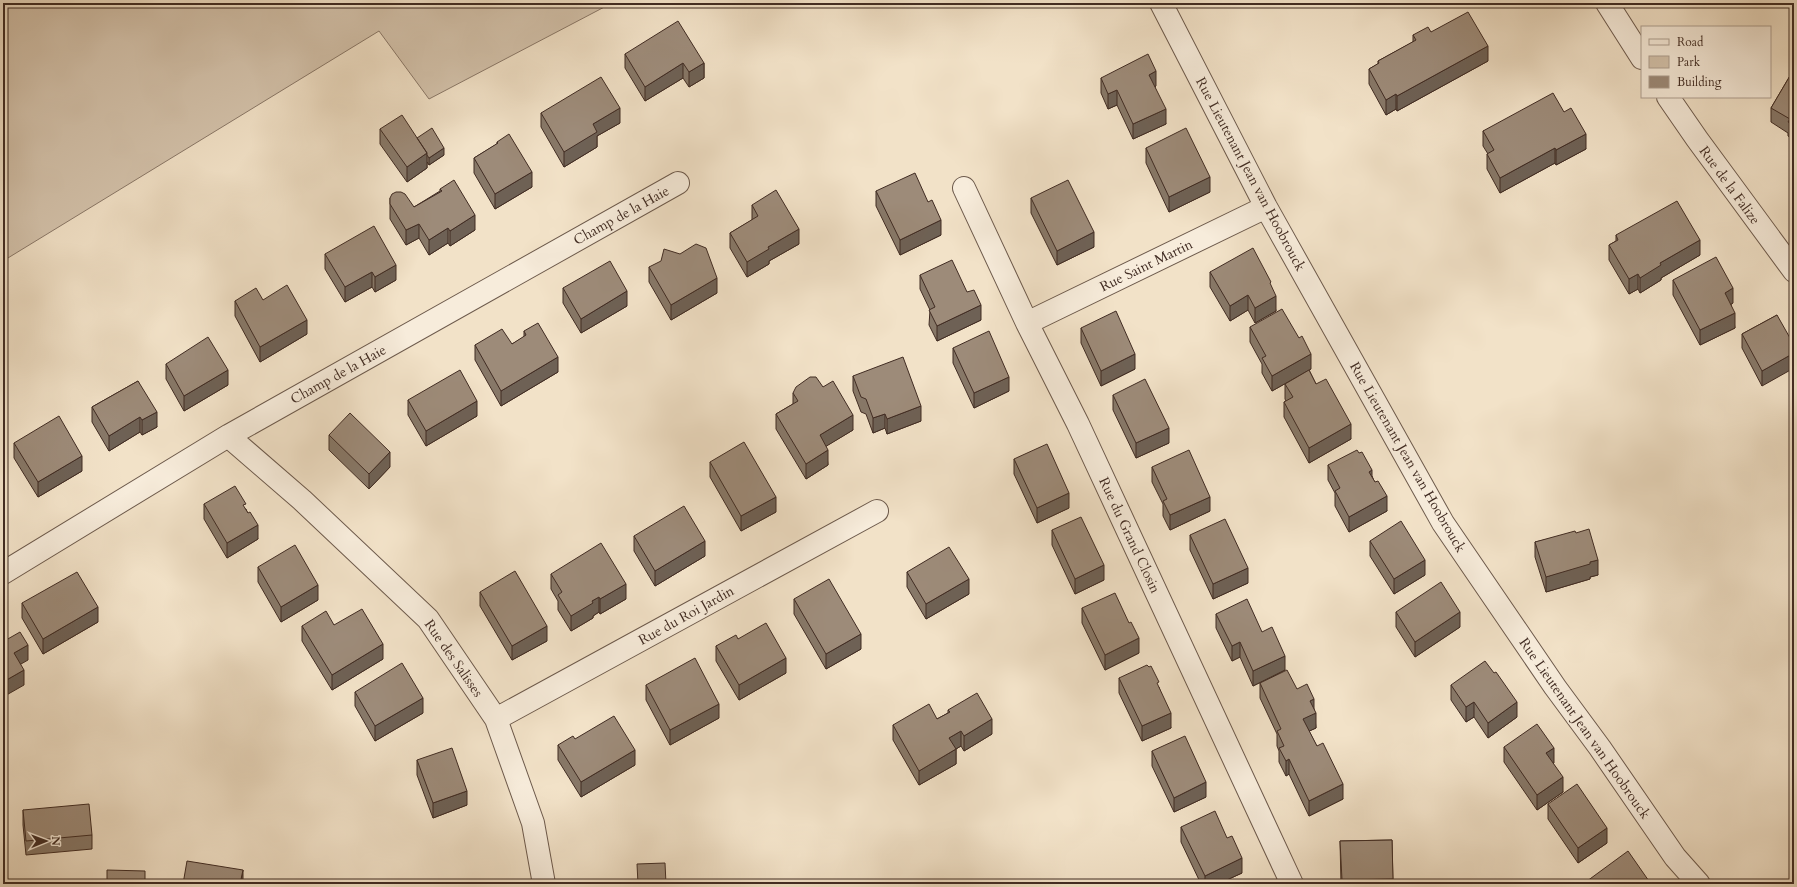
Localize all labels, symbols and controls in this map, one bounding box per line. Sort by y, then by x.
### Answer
legend [1641,26,1771,98]
text: Road [1677,34,1704,50]
text: Park [1677,54,1701,70]
street label: Rue Lieutenant Jean van Hoobrouck [1191,74,1310,275]
text: Building [1677,74,1722,90]
street label: Rue de la Falize [1695,142,1764,228]
street label: Champ de la Haie [570,181,672,250]
street label: Rue Saint Martin [1097,235,1196,296]
street label: Champ de la Haie [287,340,389,409]
street label: Rue Lieutenant Jean van Hoobrouck [1345,358,1470,556]
street label: Rue du Grand Closin [1094,474,1165,596]
street label: Rue du Roi Jardin [635,581,737,650]
street label: Rue des Salisses [420,616,488,701]
street label: Rue Lieutenant Jean van Hoobrouck [1515,634,1655,823]
north arrow [26,821,66,861]
text: N [48,836,63,846]

